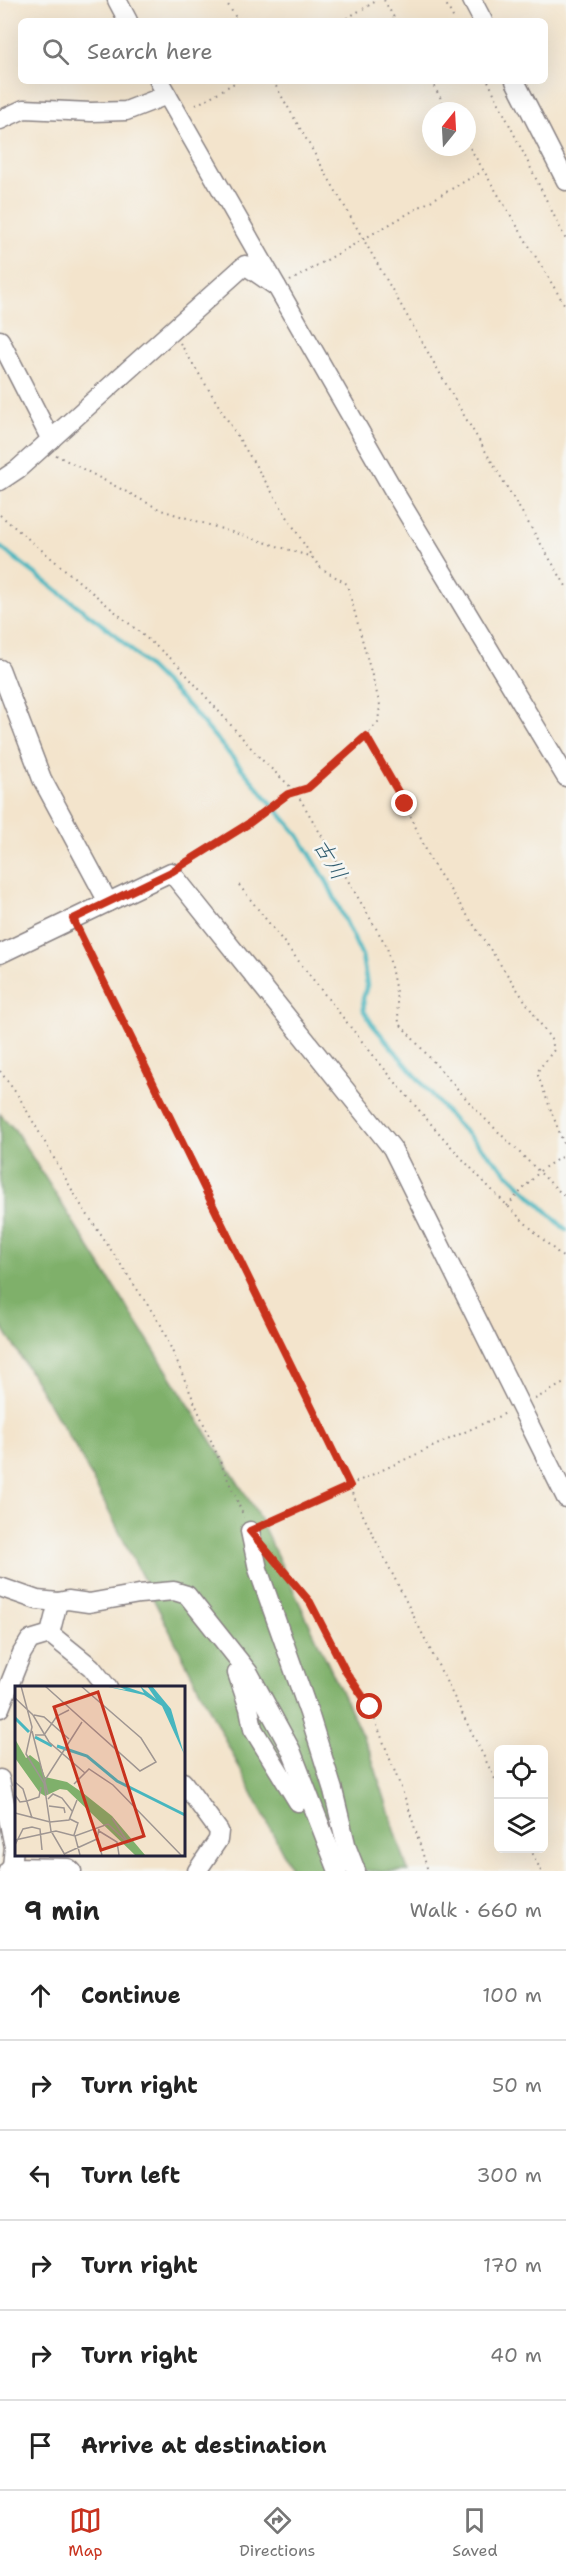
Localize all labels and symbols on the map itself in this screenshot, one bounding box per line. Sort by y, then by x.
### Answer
north arrow [422,102,476,156]
route end [391,790,417,816]
water label: 古川 [307,833,354,886]
inset map [15,1686,184,1856]
route start [356,1693,382,1719]

